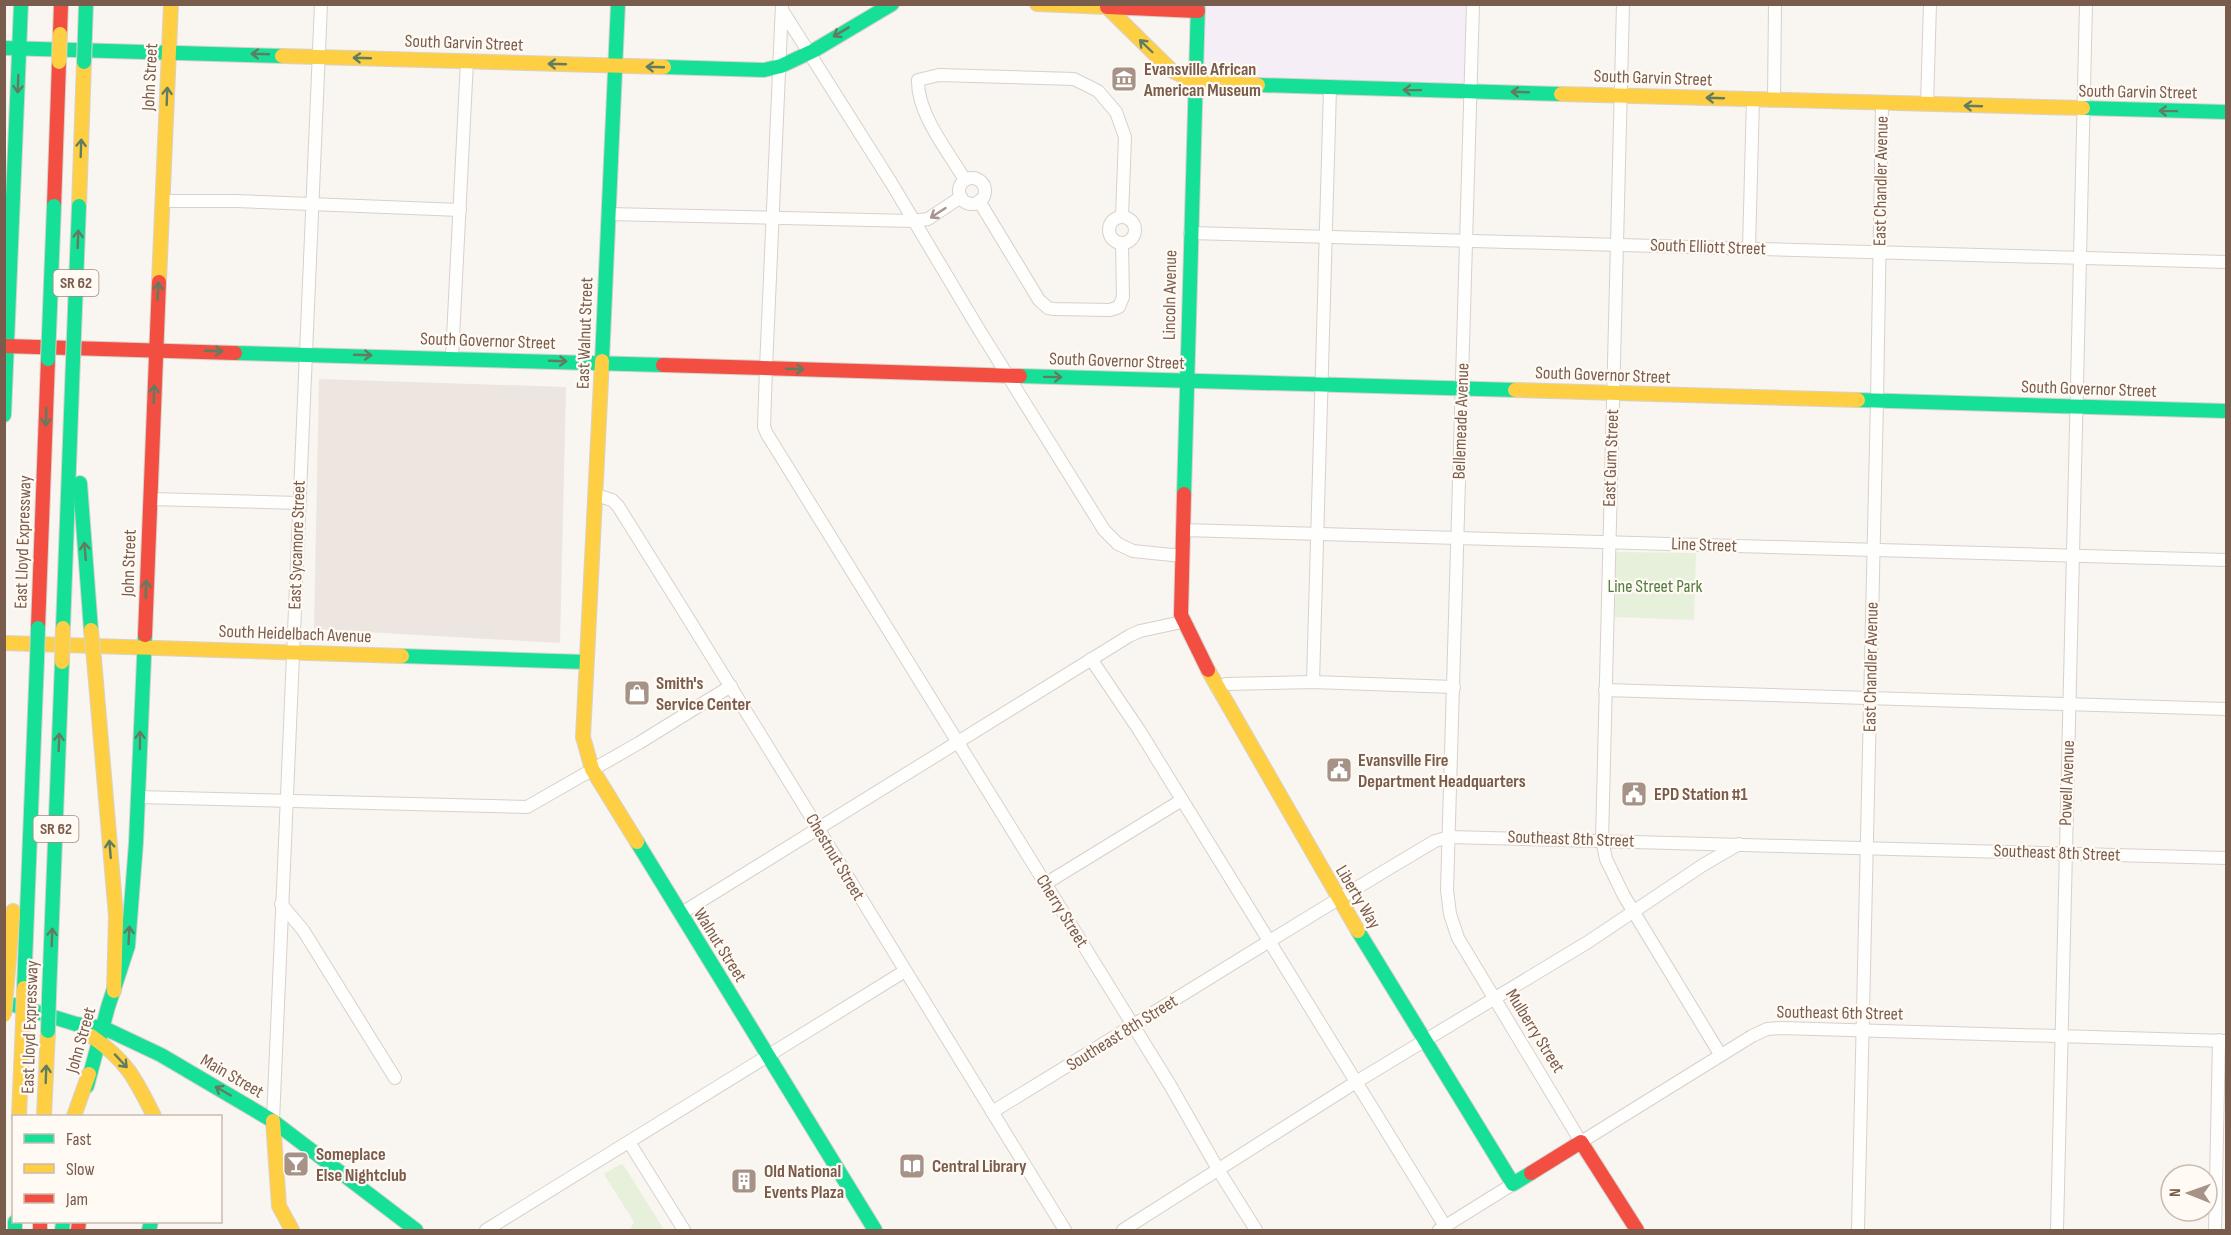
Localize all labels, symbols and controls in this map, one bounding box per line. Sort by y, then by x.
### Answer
one-way arrow [832,27,849,39]
street label: South Garvin Street [404,30,524,56]
one-way arrow [1139,38,1154,53]
street label: John Street [138,42,162,112]
one-way arrow [250,49,270,60]
one-way arrow [352,52,372,63]
one-way arrow [547,58,567,69]
place label: Evansville African American Museum [1143,59,1261,101]
one-way arrow [646,61,666,72]
museum icon: Evansville African American Museum [1109,64,1139,94]
street label: South Garvin Street [1593,65,1713,91]
one-way arrow [12,73,23,93]
street label: South Garvin Street [2078,80,2198,104]
one-way arrow [1403,84,1423,96]
one-way arrow [161,86,172,106]
one-way arrow [1511,86,1531,98]
one-way arrow [1706,92,1726,104]
one-way arrow [1964,100,1984,111]
one-way arrow [2159,105,2179,117]
street label: East Chandler Avenue [1869,116,1893,246]
one-way arrow [75,138,87,158]
one-way arrow [930,207,947,219]
one-way arrow [72,229,83,249]
street label: South Elliott Street [1650,234,1767,260]
street label: Lincoln Avenue [1159,250,1181,340]
road number: SR 62 [54,270,98,296]
street label: East Walnut Street [573,276,597,389]
one-way arrow [153,281,164,301]
street label: South Governor Street [420,328,557,354]
one-way arrow [204,345,224,357]
street label: South Governor Street [1049,348,1186,374]
one-way arrow [353,349,373,361]
one-way arrow [548,355,568,367]
street label: Bellemeade Avenue [1448,362,1474,480]
street label: South Governor Street [1535,362,1672,388]
one-way arrow [785,363,805,374]
one-way arrow [1043,371,1063,383]
street label: South Governor Street [2021,376,2158,402]
one-way arrow [148,385,160,405]
one-way arrow [40,407,51,427]
street label: East Gum Street [1599,408,1623,507]
street label: East Lloyd Expressway [10,475,36,609]
street label: East Sycamore Street [284,480,310,610]
street label: John Street [117,528,141,598]
street label: Line Street [1671,533,1738,557]
one-way arrow [79,541,90,561]
park label: Line Street Park [1608,576,1703,597]
one-way arrow [140,580,152,600]
street label: East Chandler Avenue [1859,602,1883,732]
street label: South Heidelbach Avenue [218,621,372,647]
place label: Smith's Service Center [656,673,751,715]
shop icon: Smith's Service Center [622,678,652,708]
one-way arrow [134,731,145,751]
one-way arrow [53,733,64,753]
street label: Powell Avenue [2055,740,2079,826]
place label: Evansville Fire Department Headquarters [1358,750,1526,792]
public building icon: Evansville Fire Department Headquarters [1324,755,1354,785]
public building icon: EPD Station #1 [1619,779,1649,809]
place label: EPD Station #1 [1654,784,1748,805]
street label: Chestnut Street [801,810,869,904]
road number: SR 62 [34,816,78,842]
street label: Southeast 8th Street [1507,826,1635,852]
one-way arrow [105,840,116,859]
street label: Southeast 8th Street [1993,840,2121,866]
street label: Liberty Way [1331,861,1385,933]
street label: Cherry Street [1031,871,1093,952]
street label: Walnut Street [689,904,751,986]
one-way arrow [123,925,134,945]
one-way arrow [46,928,57,948]
street label: East Lloyd Expressway [17,960,43,1094]
street label: Mulberry Street [1501,985,1569,1077]
street label: Southeast 8th Street [1063,990,1182,1076]
street label: Southeast 6th Street [1776,1001,1904,1025]
street label: John Street [61,1004,101,1076]
street label: Main Street [197,1050,268,1103]
one-way arrow [114,1053,128,1068]
one-way arrow [41,1064,52,1084]
one-way arrow [215,1085,232,1097]
legend [12,1115,222,1223]
text: Fast [66,1129,92,1150]
place label: Someplace Else Nightclub [316,1144,407,1186]
bar icon: Someplace Else Nightclub [281,1149,311,1179]
library icon: Central Library [897,1151,927,1181]
place label: Central Library [932,1156,1027,1177]
text: Slow [66,1159,95,1180]
place label: Old National Events Plaza [764,1161,844,1203]
north arrow [2159,1163,2219,1223]
building icon: Old National Events Plaza [729,1166,759,1196]
text: N [2166,1188,2185,1197]
text: Jam [65,1189,88,1210]

